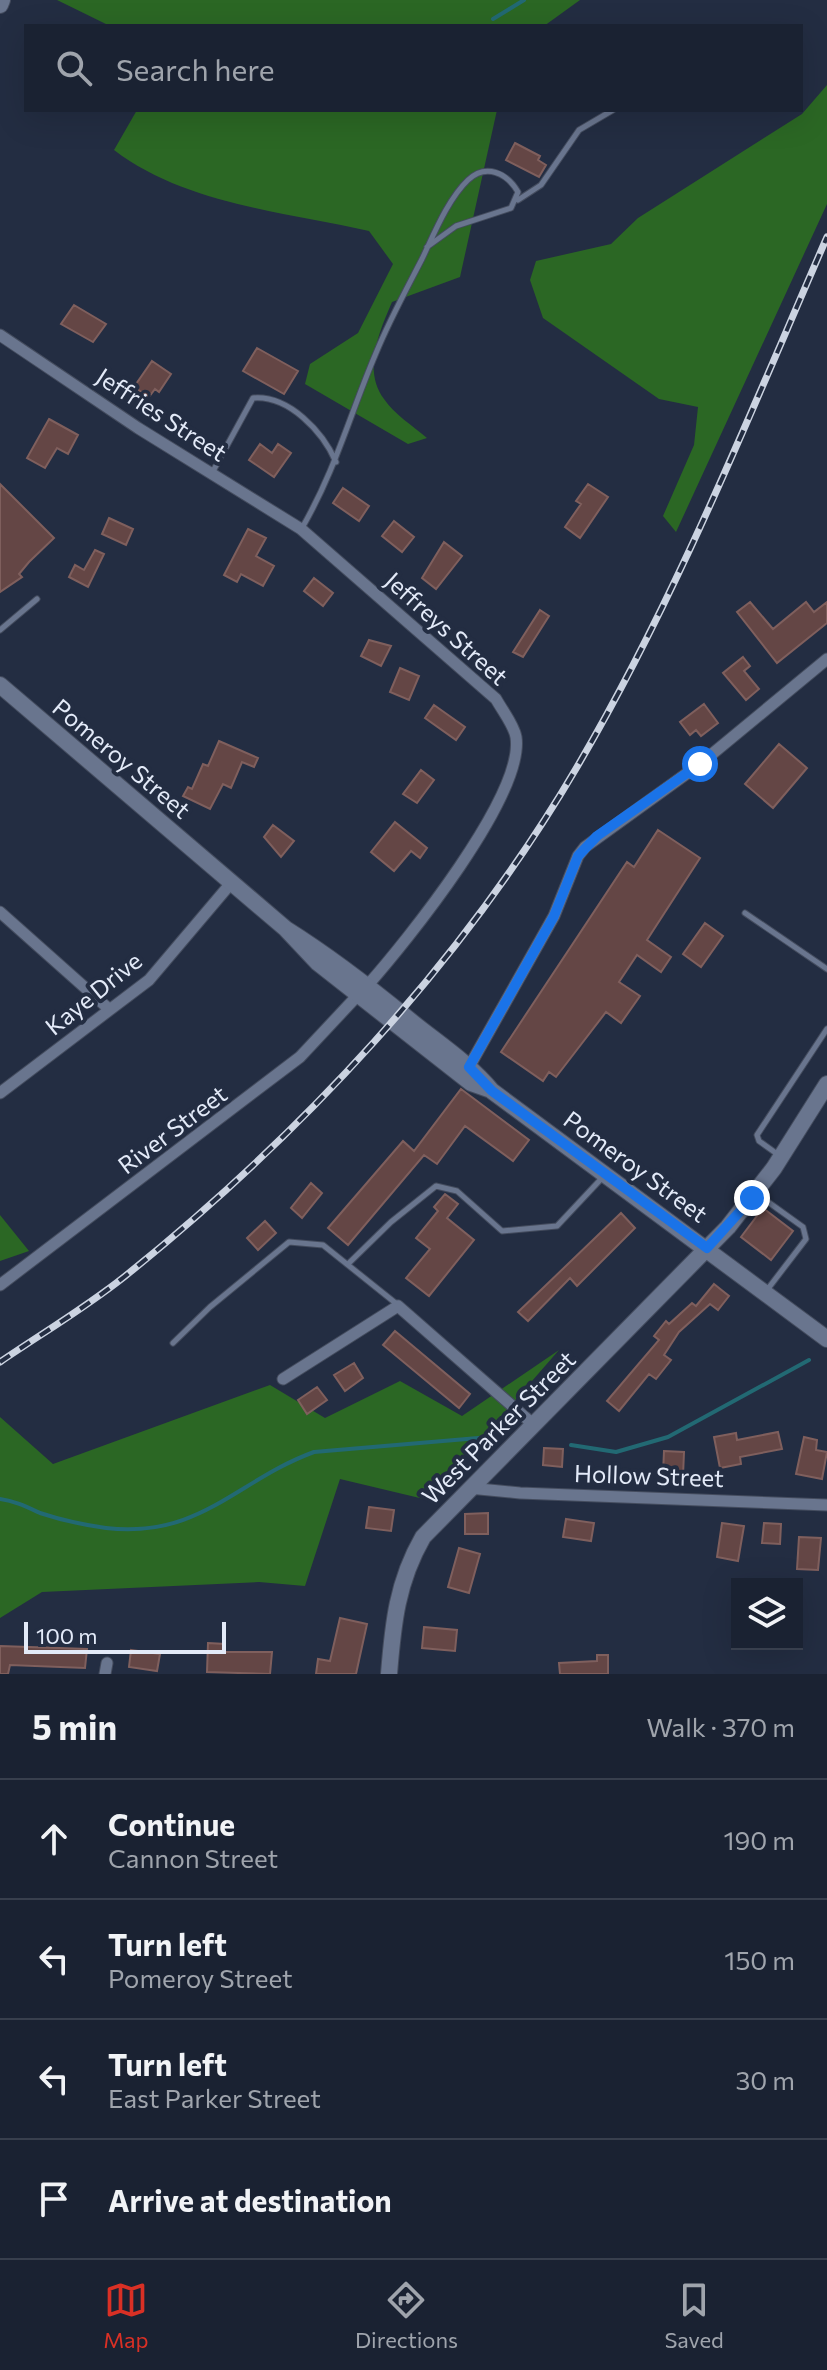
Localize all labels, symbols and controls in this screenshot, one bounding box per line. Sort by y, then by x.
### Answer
search box [24,24,803,112]
icon: search [52,46,96,90]
text: Search here [116,50,275,87]
street label: Jeffries Street [91,361,233,467]
street label: Jeffreys Street [380,565,514,691]
street label: Pomeroy Street [47,692,197,824]
route start [682,746,718,782]
street label: Kaye Drive [39,945,147,1041]
street label: River Street [112,1079,232,1179]
street label: Pomeroy Street [558,1104,714,1228]
route end [734,1180,770,1216]
street label: West Parker Street [415,1344,581,1510]
street label: Hollow Street [573,1458,725,1492]
map controls [731,1578,803,1650]
button: layers [731,1578,803,1650]
scale bar [24,1618,226,1654]
text: 100 m [36,1622,98,1649]
text: 5 min [32,1705,117,1747]
text: Walk · 370 m [646,1711,795,1742]
text: Continue [108,1805,235,1842]
icon: ahead [32,1817,76,1861]
text: 190 m [723,1824,795,1855]
text: Cannon Street [108,1842,278,1873]
text: Turn left [108,1925,227,1962]
icon: left [32,1937,76,1981]
text: 150 m [724,1944,795,1975]
text: Pomeroy Street [108,1962,293,1993]
text: Turn left [108,2045,227,2082]
icon: left [32,2057,76,2101]
text: 30 m [736,2064,795,2095]
text: East Parker Street [108,2082,321,2113]
icon: arrive [32,2177,76,2221]
text: Arrive at destination [108,2181,392,2218]
tab: Map [103,2278,149,2353]
tab: Directions [355,2278,458,2353]
tab: Saved [664,2278,724,2353]

